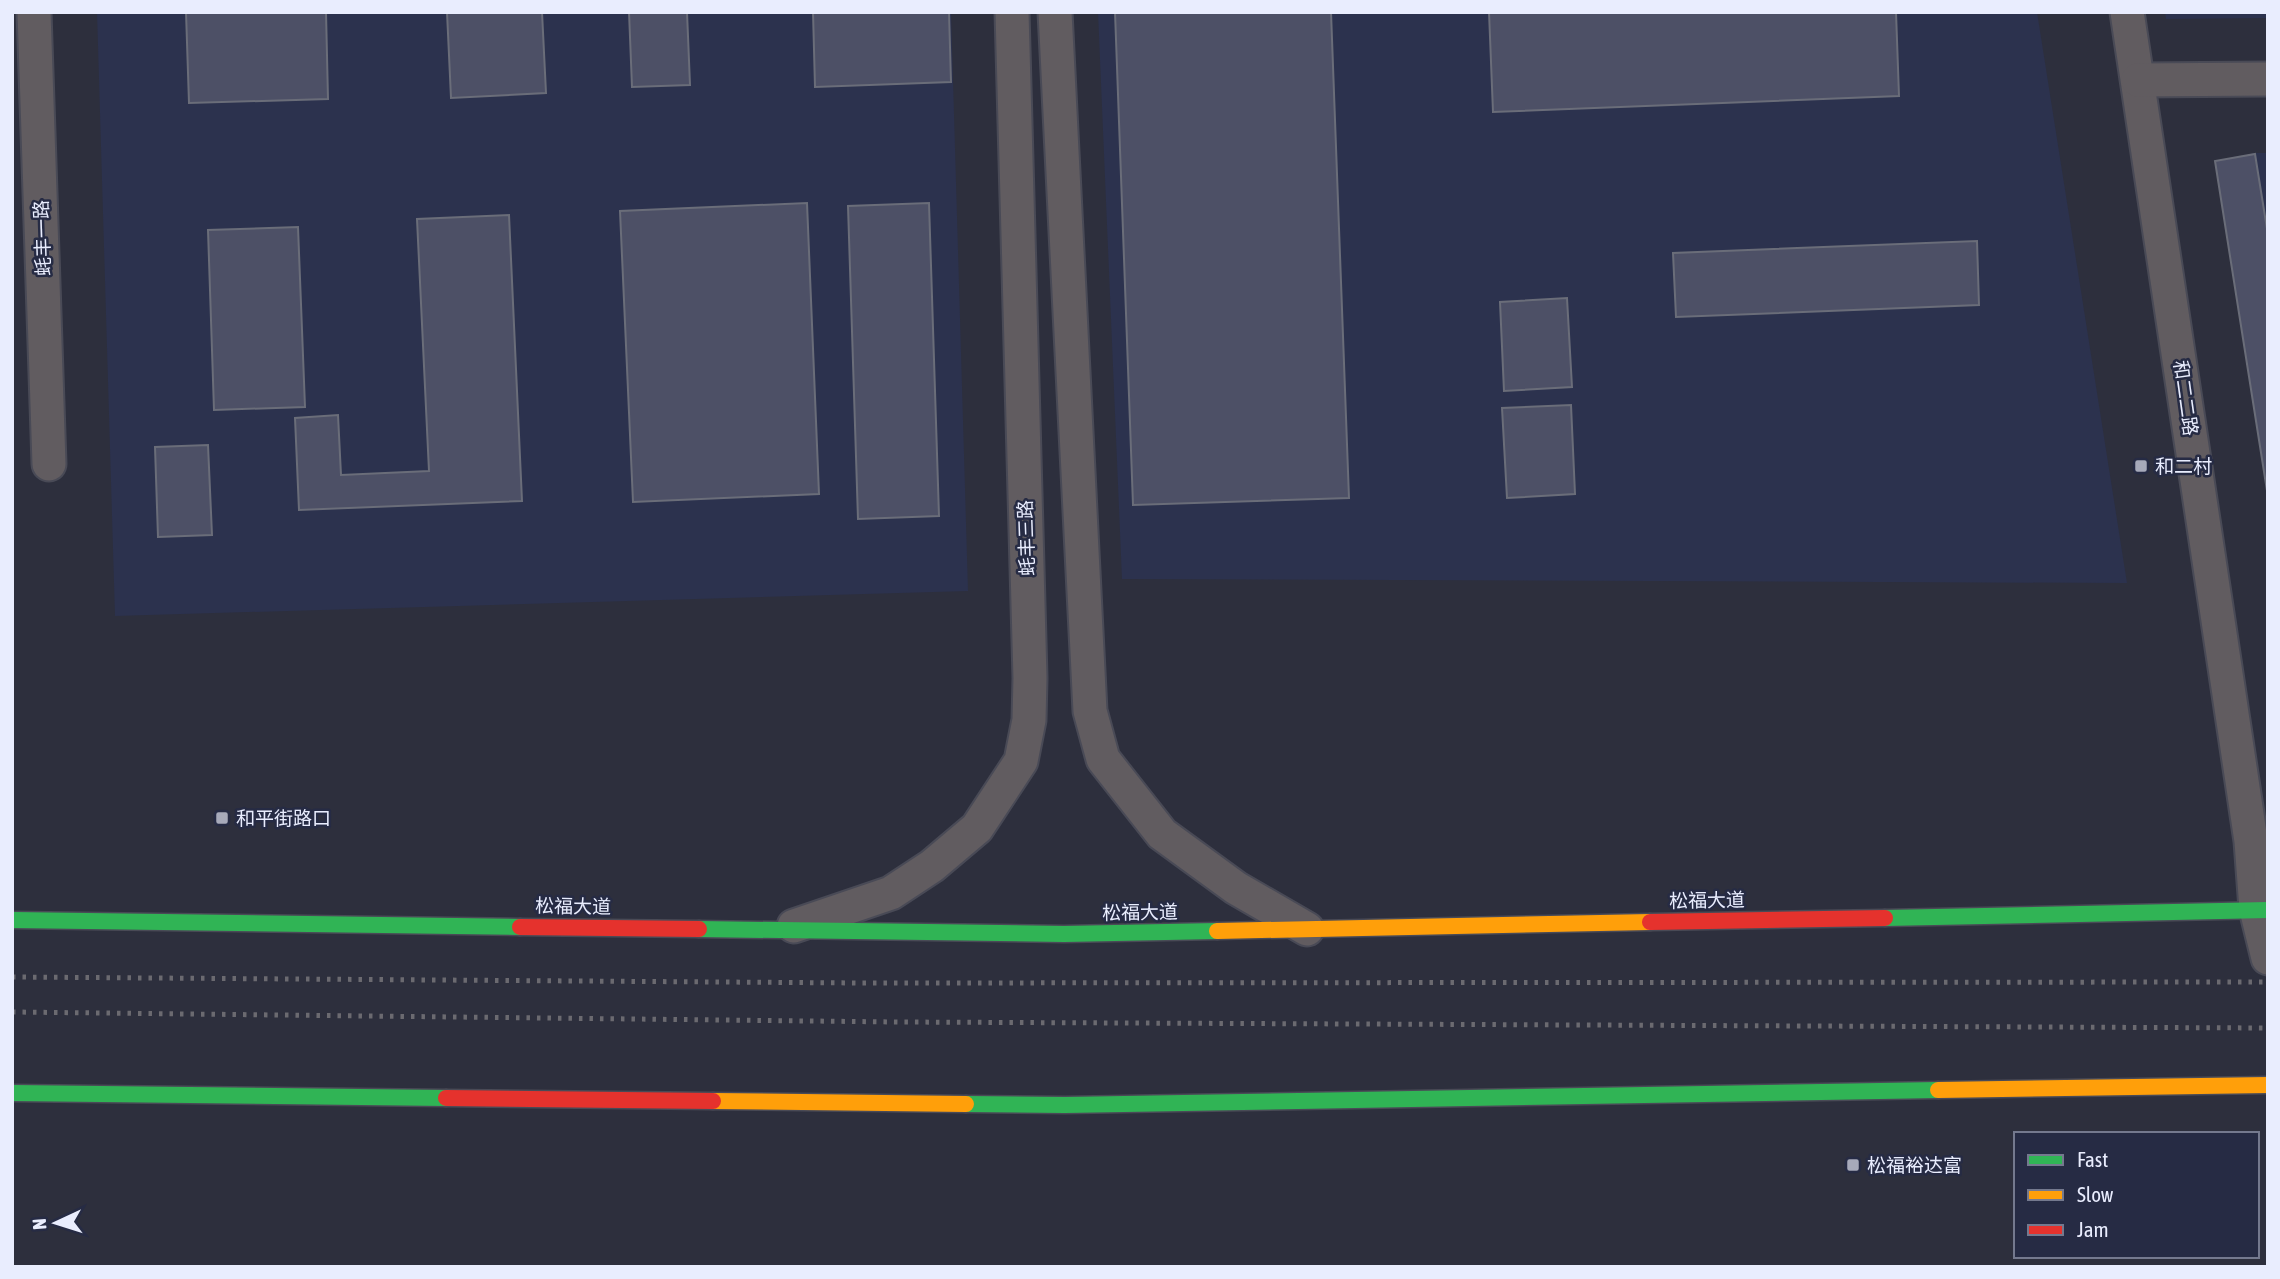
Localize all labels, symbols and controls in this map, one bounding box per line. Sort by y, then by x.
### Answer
street label: 蚝丰一路 [30,200,54,276]
street label: 和二二路 [2170,359,2202,437]
place label: 和二村 [2155,455,2212,477]
marker: 和二村 [2133,458,2149,474]
street label: 蚝丰三路 [1014,500,1038,576]
place label: 和平街路口 [236,807,331,829]
marker: 和平街路口 [214,810,230,826]
street label: 松福大道 [1669,888,1745,912]
street label: 松福大道 [535,894,611,918]
street label: 松福大道 [1102,900,1178,924]
legend [2014,1132,2259,1258]
text: Fast [2077,1147,2108,1171]
place label: 松福裕达富 [1867,1154,1962,1176]
marker: 松福裕达富 [1845,1157,1861,1173]
text: Slow [2077,1182,2114,1206]
north arrow [21,1188,91,1258]
text: Jam [2077,1217,2109,1241]
text: N [28,1218,50,1231]

